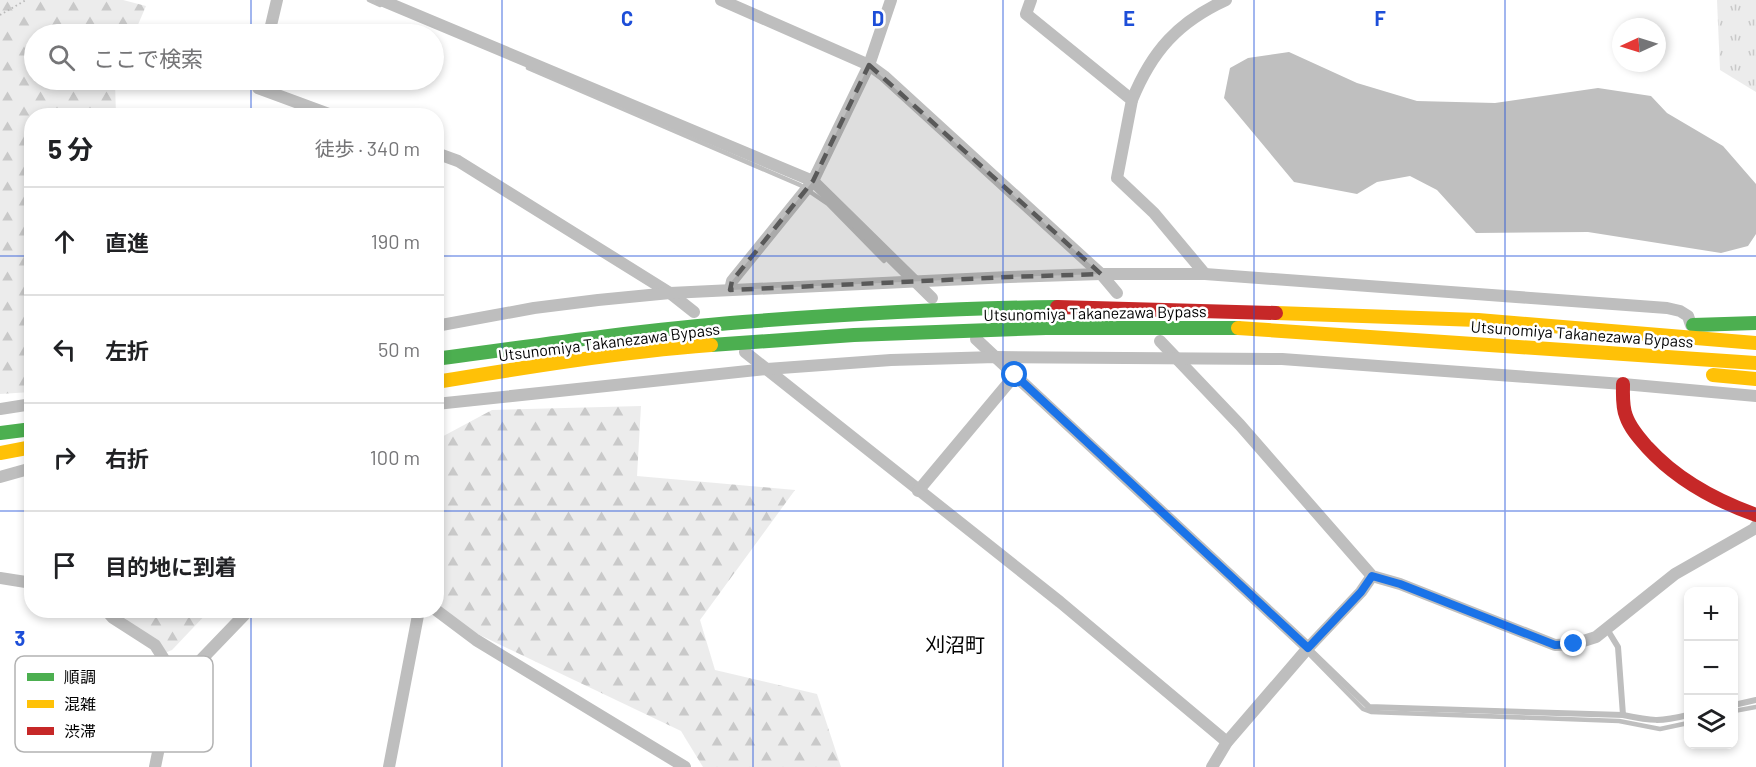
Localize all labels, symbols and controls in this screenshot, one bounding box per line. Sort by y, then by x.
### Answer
text: C [621,6,633,30]
text: D [872,6,884,30]
text: E [1123,6,1135,30]
text: F [1374,6,1386,30]
north arrow [1612,18,1666,72]
search box [24,24,444,90]
icon: search [45,41,78,74]
text: ここで検索 [93,45,203,71]
text: 5 分 [48,133,93,164]
text: 徒歩 · 340 m [315,136,420,160]
icon: ahead [48,225,81,258]
text: 直進 [105,229,149,255]
text: 190 m [371,229,420,253]
street label: Utsunomiya Takanezawa Bypass [983,301,1207,324]
street label: Utsunomiya Takanezawa Bypass [1470,316,1694,351]
street label: Utsunomiya Takanezawa Bypass [497,318,721,365]
icon: left [48,333,81,366]
text: 左折 [105,337,149,363]
text: 50 m [378,337,420,361]
route start [1001,361,1027,387]
icon: right [48,441,81,474]
text: 右折 [105,445,149,471]
text: 100 m [370,445,420,469]
icon: arrive [48,549,81,582]
text: 目的地に到着 [105,553,237,579]
map controls [1684,587,1738,749]
button: + [1684,587,1738,641]
text: 3 [15,626,25,650]
route end [1560,630,1586,656]
district label: 刈沼町 [925,632,985,656]
button: − [1684,641,1738,695]
legend [15,656,213,752]
text: 順調 [64,667,96,686]
text: 混雑 [64,694,96,713]
button: layers [1684,695,1738,749]
text: 渋滞 [64,721,96,740]

